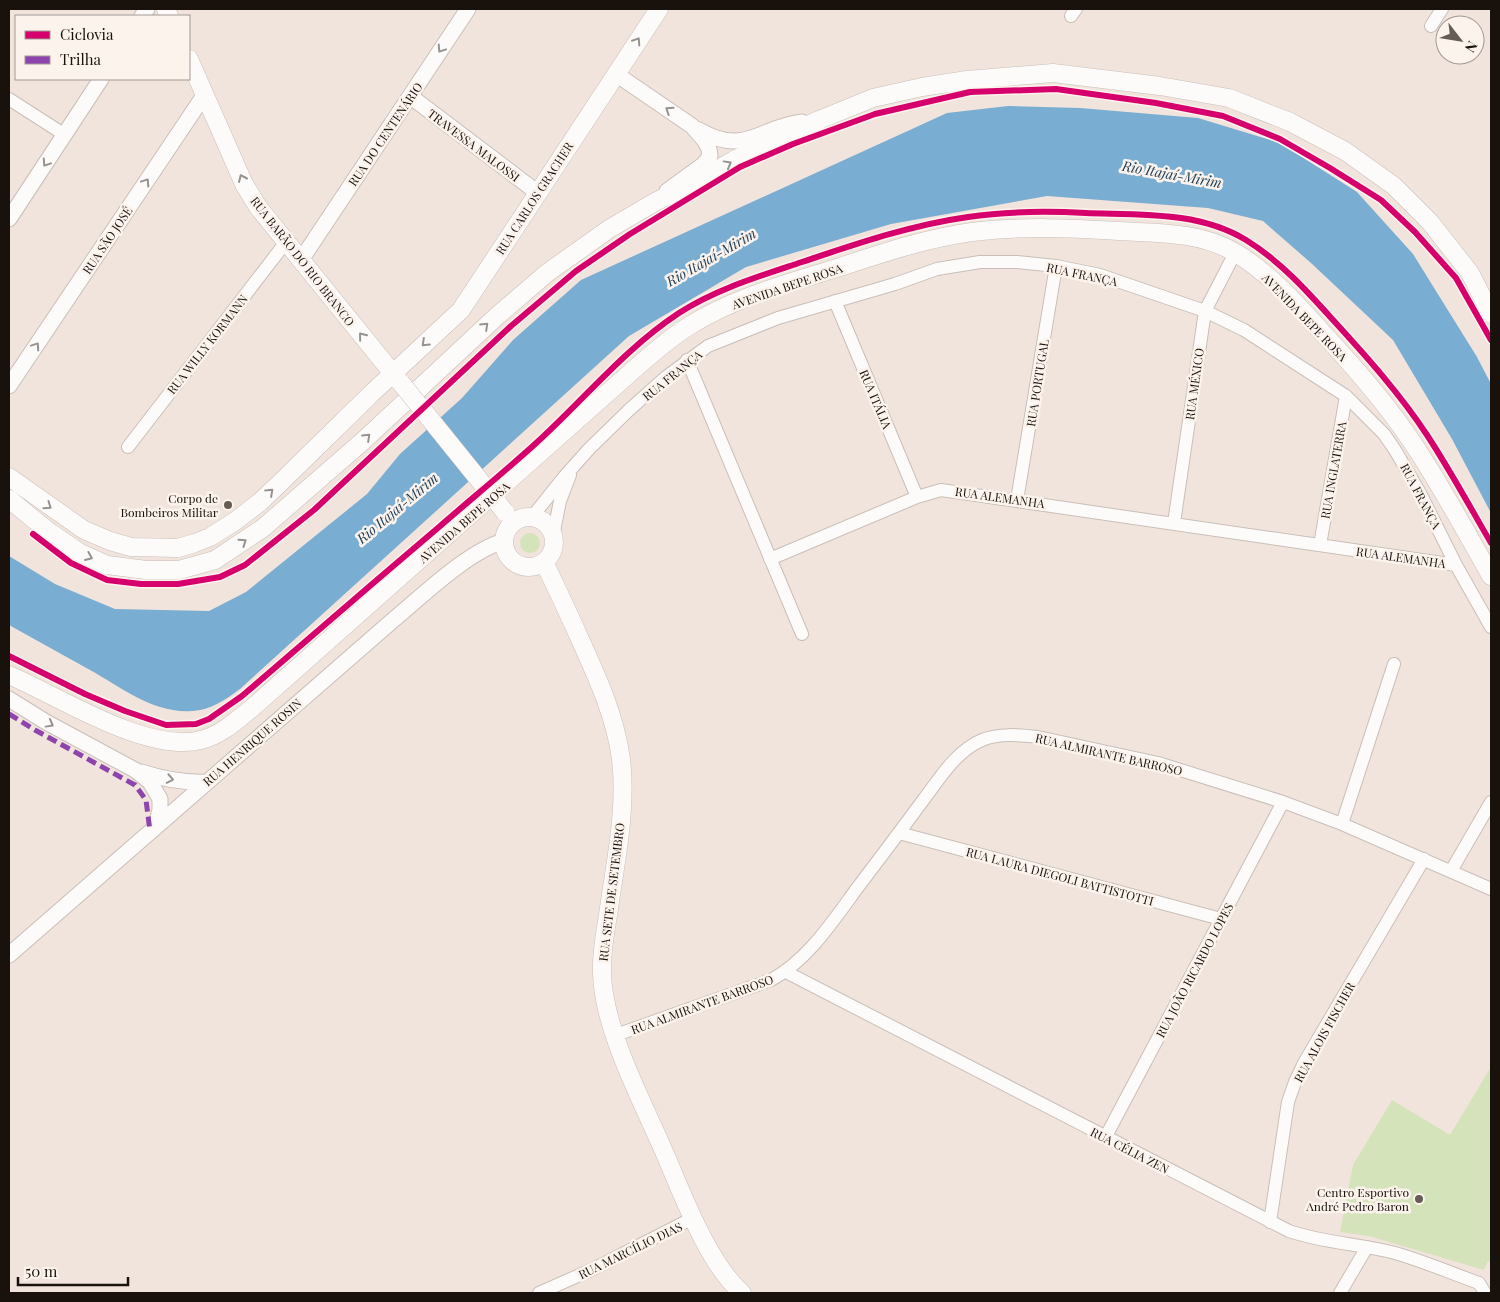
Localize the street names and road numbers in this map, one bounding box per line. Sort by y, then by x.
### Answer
street label: RUA DO CENTENÁRIO [344,79,426,189]
street label: TRAVESSA MALOSSI [425,105,523,185]
street label: RUA CARLOS GRACHER [492,139,576,257]
street label: RUA BARÃO DO RIO BRANCO [247,193,359,329]
street label: RUA SÃO JOSÉ [78,203,136,277]
street label: AVENIDA BEPE ROSA [729,259,845,313]
street label: RUA FRANÇA [1045,259,1119,289]
street label: AVENIDA BEPE ROSA [1258,269,1351,365]
street label: RUA WILLY KORMANN [163,291,251,397]
street label: RUA PORTUGAL [1022,338,1052,428]
street label: RUA FRANÇA [639,346,705,404]
street label: RUA MÉXICO [1181,347,1207,421]
street label: RUA ITÁLIA [856,367,896,432]
street label: RUA INGLATERRA [1317,419,1350,520]
street label: RUA FRANÇA [1397,460,1445,532]
street label: AVENIDA BEPE ROSA [414,478,513,567]
street label: RUA ALEMANHA [954,483,1046,511]
street label: RUA ALEMANHA [1355,543,1447,571]
street label: RUA HENRIQUE ROSIN [199,694,305,789]
street label: RUA ALMIRANTE BARROSO [1034,729,1184,779]
street label: RUA SETE DE SETEMBRO [595,822,627,962]
street label: RUA LAURA DIEGOLI BATTISTOTTI [964,843,1156,909]
street label: RUA JOÃO RICARDO LOPES [1152,900,1236,1040]
street label: RUA ALMIRANTE BARROSO [629,971,776,1037]
street label: RUA ALOIS FISCHER [1290,979,1358,1085]
street label: RUA CÉLIA ZEN [1088,1123,1173,1177]
street label: RUA MARCÍLIO DIAS [575,1218,685,1282]

